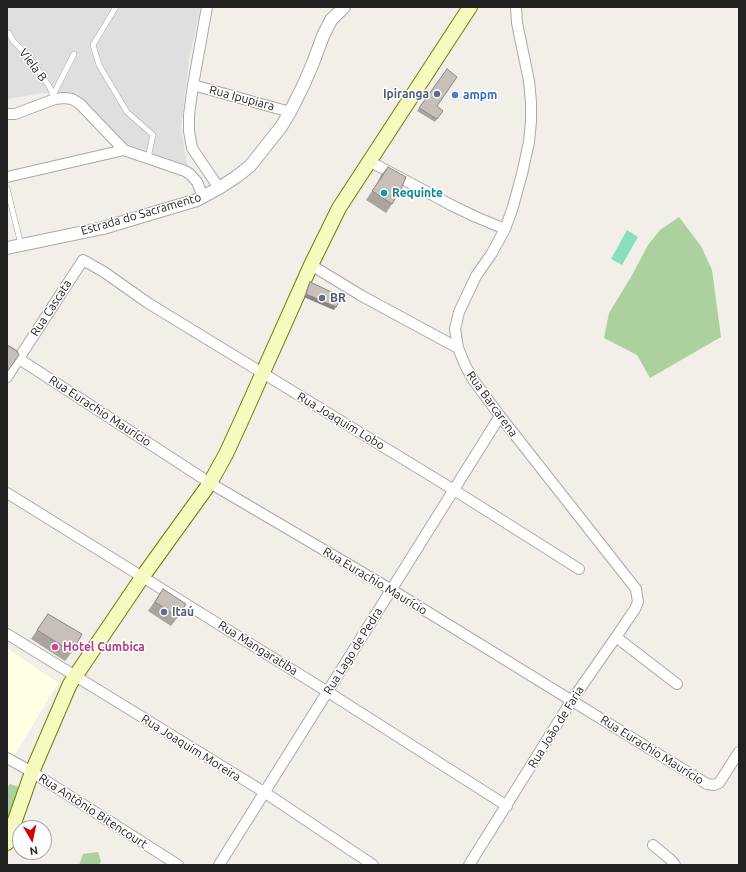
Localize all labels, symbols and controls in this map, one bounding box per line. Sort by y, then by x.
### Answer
street label: Viela B [16,46,50,84]
street label: Rua Ipupiara [208,82,276,114]
place label: Ipiranga [383,87,429,101]
place label: ampm [463,88,497,102]
marker: Ipiranga [432,89,442,99]
marker: ampm [450,90,460,100]
place label: Requinte [392,186,443,200]
marker: Requinte [379,188,389,198]
street label: Estrada do Sacramento [79,190,203,238]
street label: Rua Cascata [27,277,75,339]
place label: BR [330,291,346,305]
marker: BR [317,293,327,303]
street label: Rua Barcarena [463,368,521,440]
street label: Rua Eurachio Maurício [46,373,154,449]
street label: Rua Joaquim Lobo [295,389,387,453]
street label: Rua Eurachio Maurício [320,544,430,618]
place label: Itaú [172,605,194,619]
street label: Rua Lago de Pedra [320,605,386,697]
marker: Itaú [159,607,169,617]
street label: Rua Mangaratiba [215,618,301,678]
place label: Hotel Cumbica [63,640,145,654]
marker: Hotel Cumbica [50,642,60,652]
street label: Rua João de Faria [525,683,587,771]
street label: Rua Joaquim Moreira [139,712,243,784]
street label: Rua Eurachio Maurício [598,712,706,788]
street label: Rua Antônio Bitencourt [36,771,150,851]
north arrow [12,820,52,860]
text: N [29,844,39,857]

